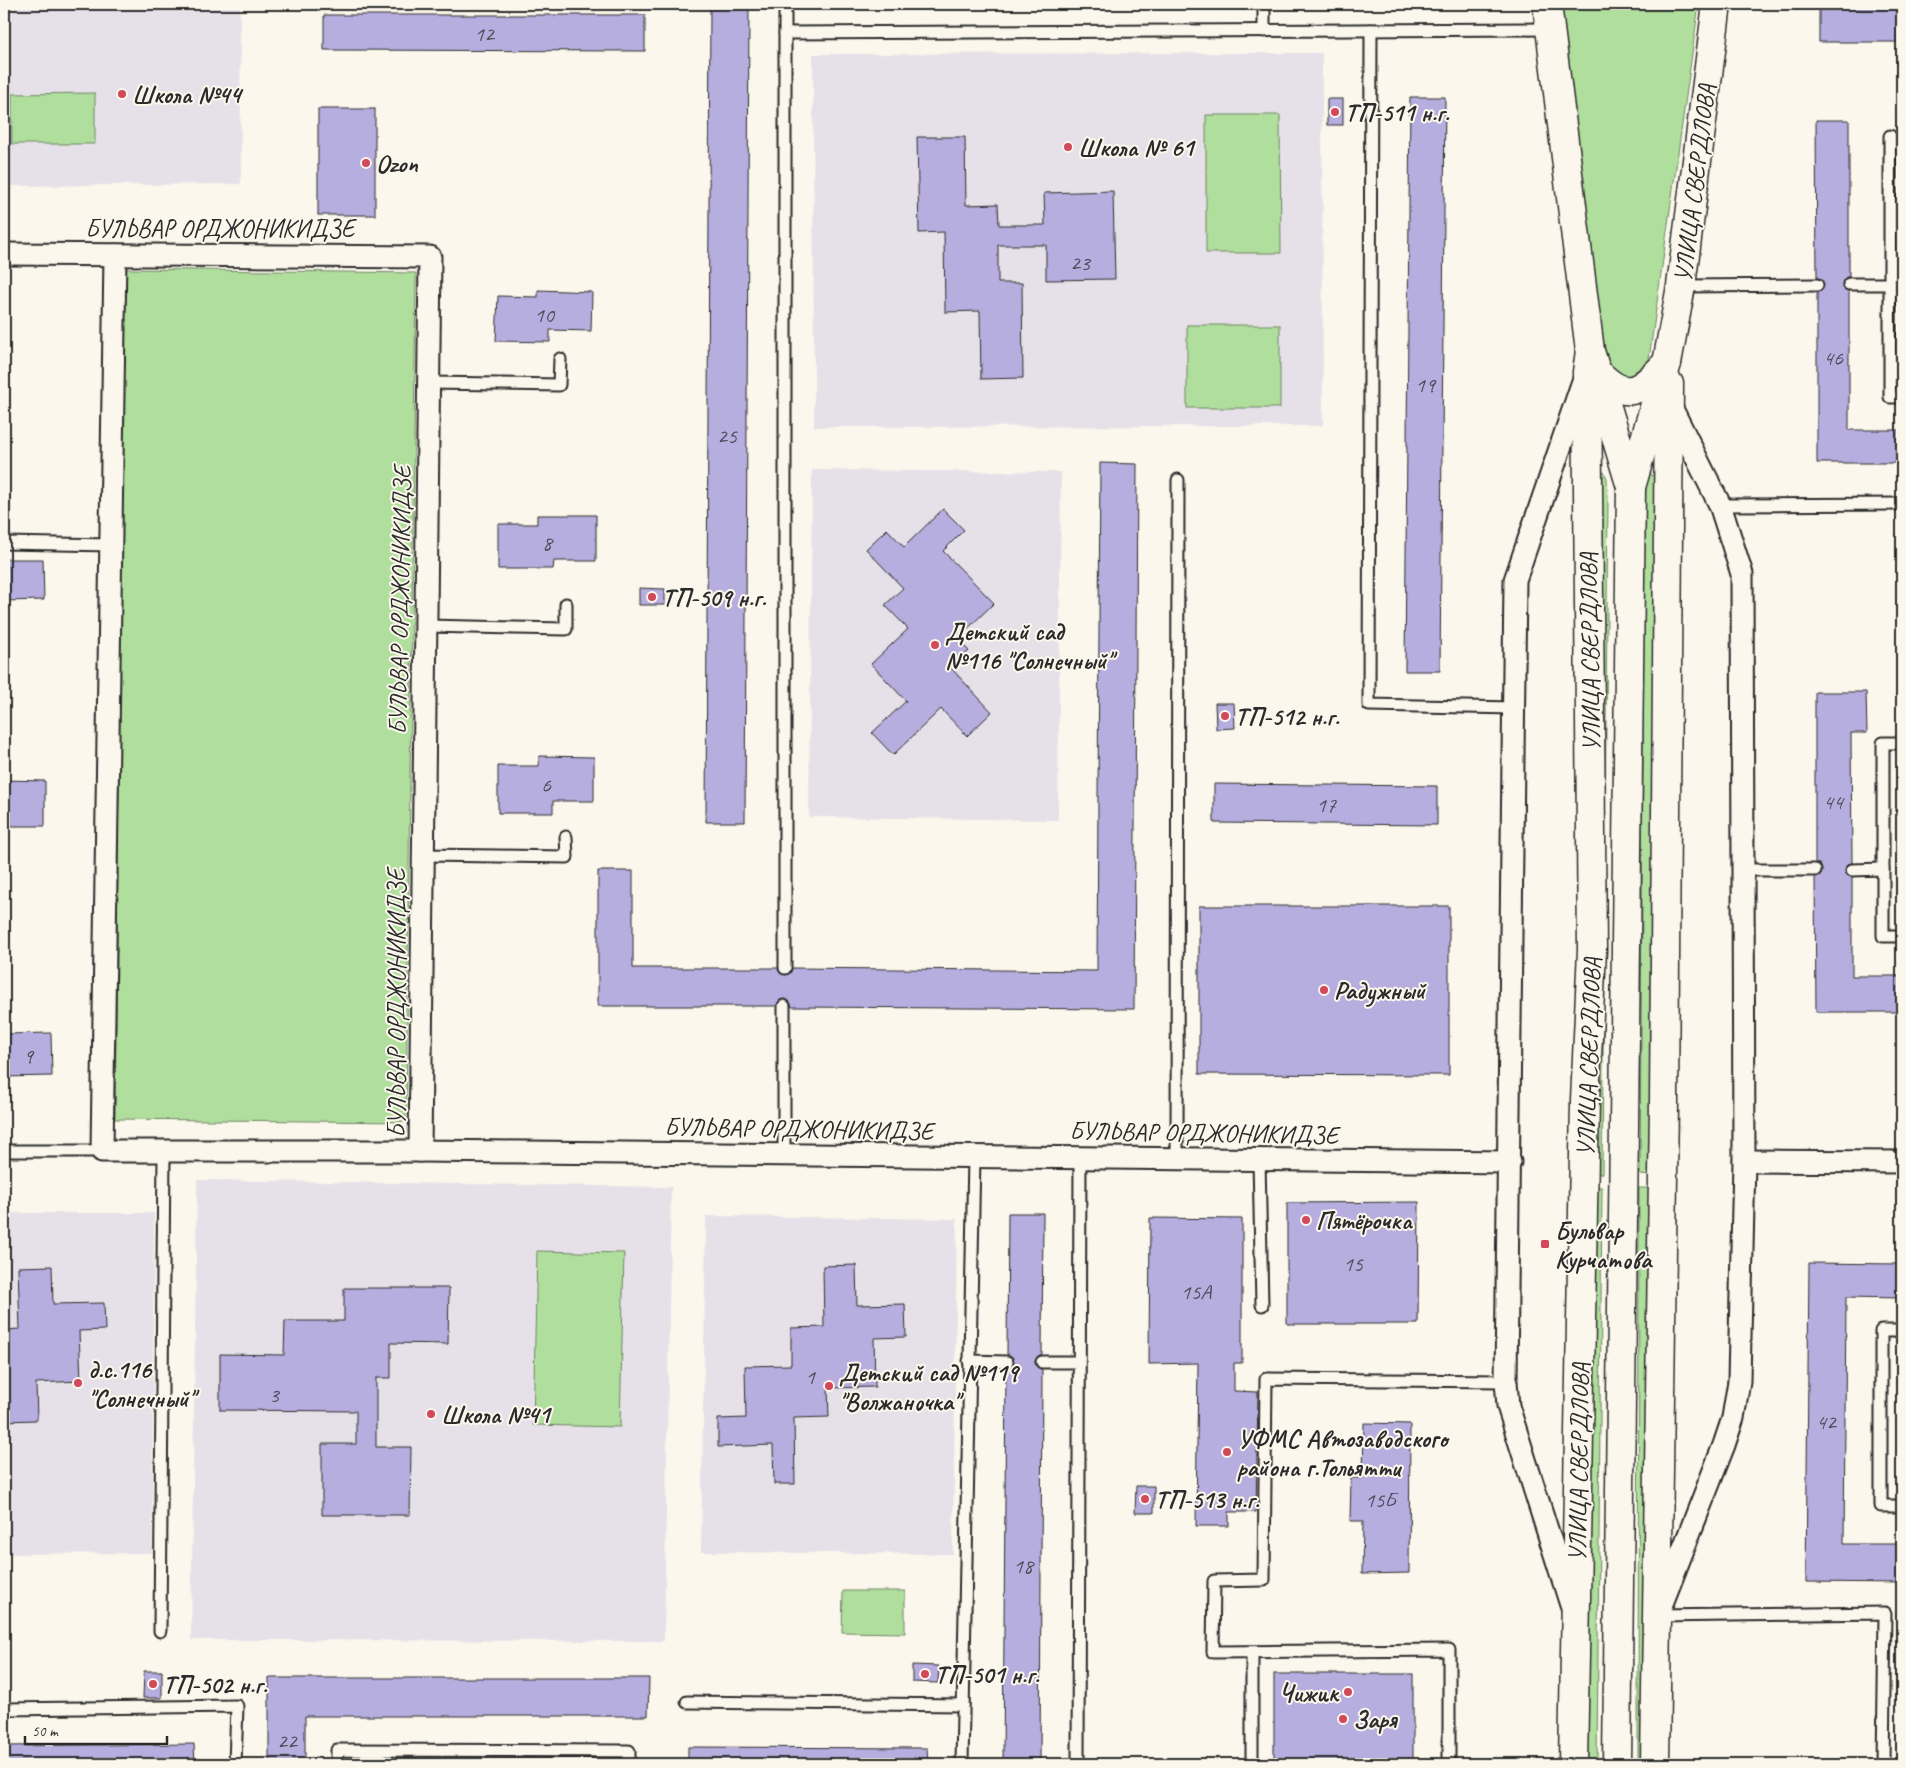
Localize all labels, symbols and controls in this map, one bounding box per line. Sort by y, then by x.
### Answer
house number: 12 [474,20,496,48]
place label: Школа №44 [132,79,244,111]
street label: УЛИЦА СВЕРДЛОВА [1667,82,1723,284]
marker: Школа №44 [116,88,128,100]
place label: ТП-511 н.г. [1345,97,1450,129]
marker: ТП-511 н.г. [1329,106,1341,118]
place label: Школа № 61 [1078,132,1196,164]
marker: Школа № 61 [1062,141,1074,153]
place label: Ozon [376,148,418,180]
marker: Ozon [360,157,372,169]
street label: БУЛЬВАР ОРДЖОНИКИДЗЕ [85,213,357,245]
house number: 23 [1070,249,1092,277]
house number: 10 [534,301,556,329]
house number: 46 [1823,344,1844,372]
house number: 19 [1415,371,1437,399]
house number: 25 [717,422,738,450]
street label: БУЛЬВАР ОРДЖОНИКИДЗЕ [382,463,418,735]
house number: 8 [542,529,554,557]
street label: УЛИЦА СВЕРДЛОВА [1572,552,1608,752]
place label: ТП-509 н.г. [662,582,767,614]
marker: ТП-509 н.г. [646,591,658,603]
place label: Детский сад №116 "Солнечный" [945,616,1117,677]
marker: Детский сад №116 "Солнечный" [929,639,941,651]
place label: ТП-512 н.г. [1235,701,1340,733]
marker: ТП-512 н.г. [1219,710,1231,722]
house number: 6 [541,771,552,799]
house number: 44 [1823,788,1845,816]
house number: 17 [1316,791,1337,819]
street label: БУЛЬВАР ОРДЖОНИКИДЗЕ [381,866,413,1138]
street label: УЛИЦА СВЕРДЛОВА [1570,957,1608,1157]
place label: Радужный [1334,975,1428,1007]
marker: Радужный [1318,984,1330,996]
house number: 9 [23,1042,35,1070]
street label: БУЛЬВАР ОРДЖОНИКИДЗЕ [664,1111,936,1147]
street label: БУЛЬВАР ОРДЖОНИКИДЗЕ [1069,1115,1341,1151]
place label: Пятёрочка [1316,1205,1414,1237]
marker: Пятёрочка [1300,1214,1312,1226]
place label: Бульвар Курчатова [1555,1215,1653,1276]
marker: Бульвар Курчатова [1539,1238,1551,1250]
house number: 15 [1343,1250,1364,1278]
house number: 15А [1181,1278,1212,1306]
place label: д.с.116 "Солнечный" [88,1354,199,1415]
place label: Детский сад №119 "Волжаночка" [839,1357,1021,1418]
street label: УЛИЦА СВЕРДЛОВА [1561,1362,1597,1562]
house number: 1 [805,1363,816,1391]
marker: д.с.116 "Солнечный" [72,1377,84,1389]
marker: Детский сад №119 "Волжаночка" [823,1380,835,1392]
house number: 3 [269,1381,281,1409]
place label: Школа №41 [441,1399,553,1431]
marker: Школа №41 [425,1408,437,1420]
house number: 42 [1816,1408,1838,1436]
place label: УФМС Автозаводского района г.Тольятти [1237,1423,1450,1484]
marker: УФМС Автозаводского района г.Тольятти [1221,1446,1233,1458]
place label: ТП-513 н.г. [1155,1484,1260,1516]
house number: 15Б [1365,1486,1399,1514]
marker: ТП-513 н.г. [1139,1493,1151,1505]
house number: 18 [1013,1552,1035,1580]
place label: ТП-501 н.г. [935,1659,1040,1691]
marker: ТП-501 н.г. [919,1668,931,1680]
place label: ТП-502 н.г. [163,1669,268,1701]
place label: Чижик [1279,1677,1340,1709]
marker: ТП-502 н.г. [147,1678,159,1690]
marker: Чижик [1342,1686,1354,1698]
place label: Заря [1353,1704,1399,1736]
scale bar [25,1713,168,1745]
marker: Заря [1337,1713,1349,1725]
text: 50 m [32,1722,59,1741]
house number: 22 [277,1727,299,1755]

